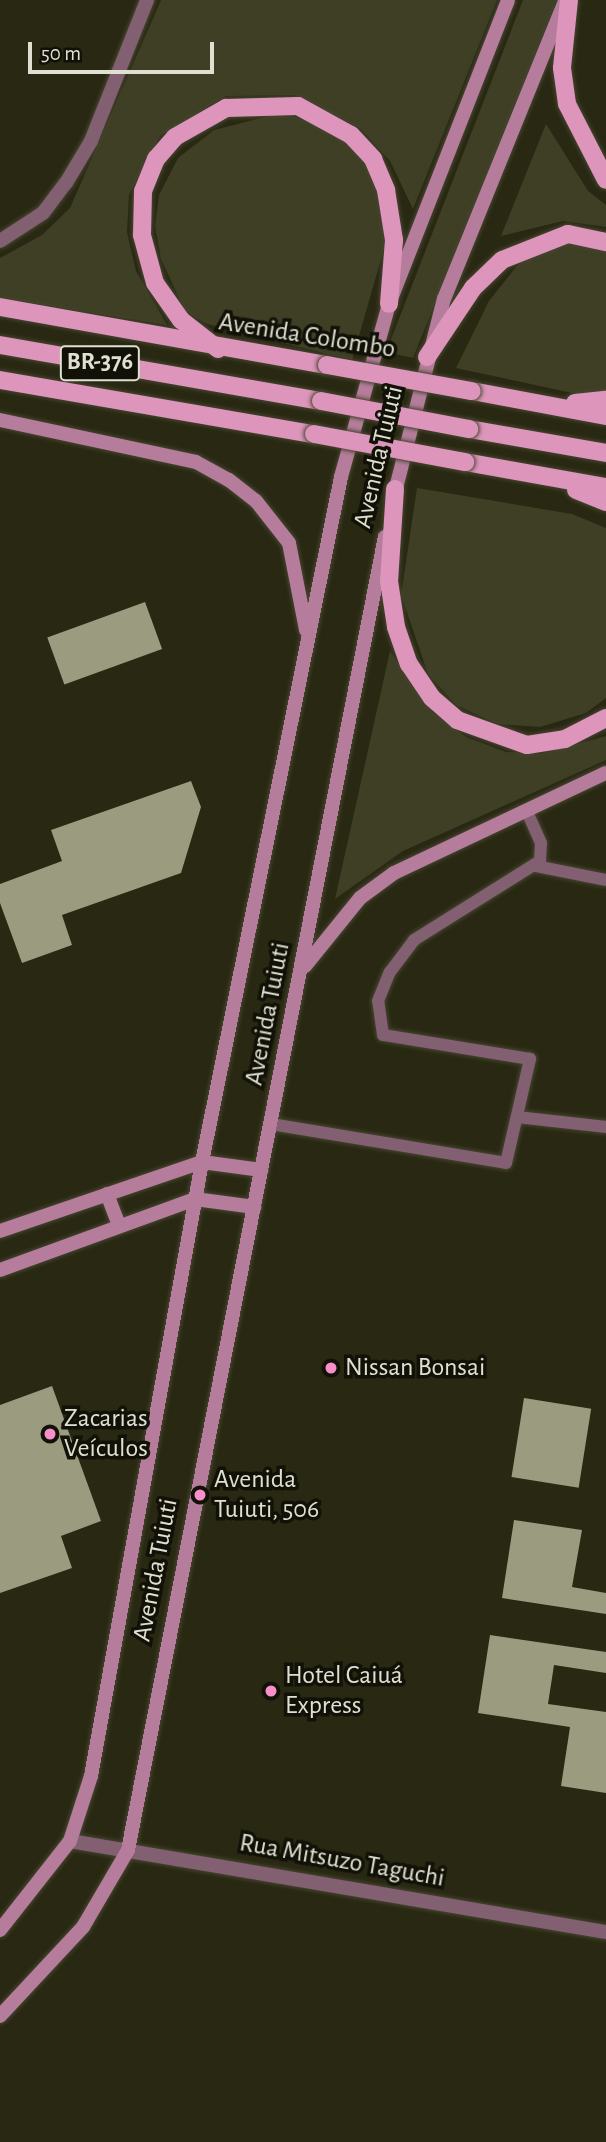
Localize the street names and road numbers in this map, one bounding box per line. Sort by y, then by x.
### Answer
street label: Avenida Colombo [217,307,397,365]
road number: BR-376 [60,342,140,384]
street label: Avenida Tuiuti [348,383,410,531]
street label: Avenida Tuiuti [239,940,297,1088]
street label: Avenida Tuiuti [127,1496,185,1644]
street label: Rua Mitsuzo Taguchi [237,1828,447,1894]

